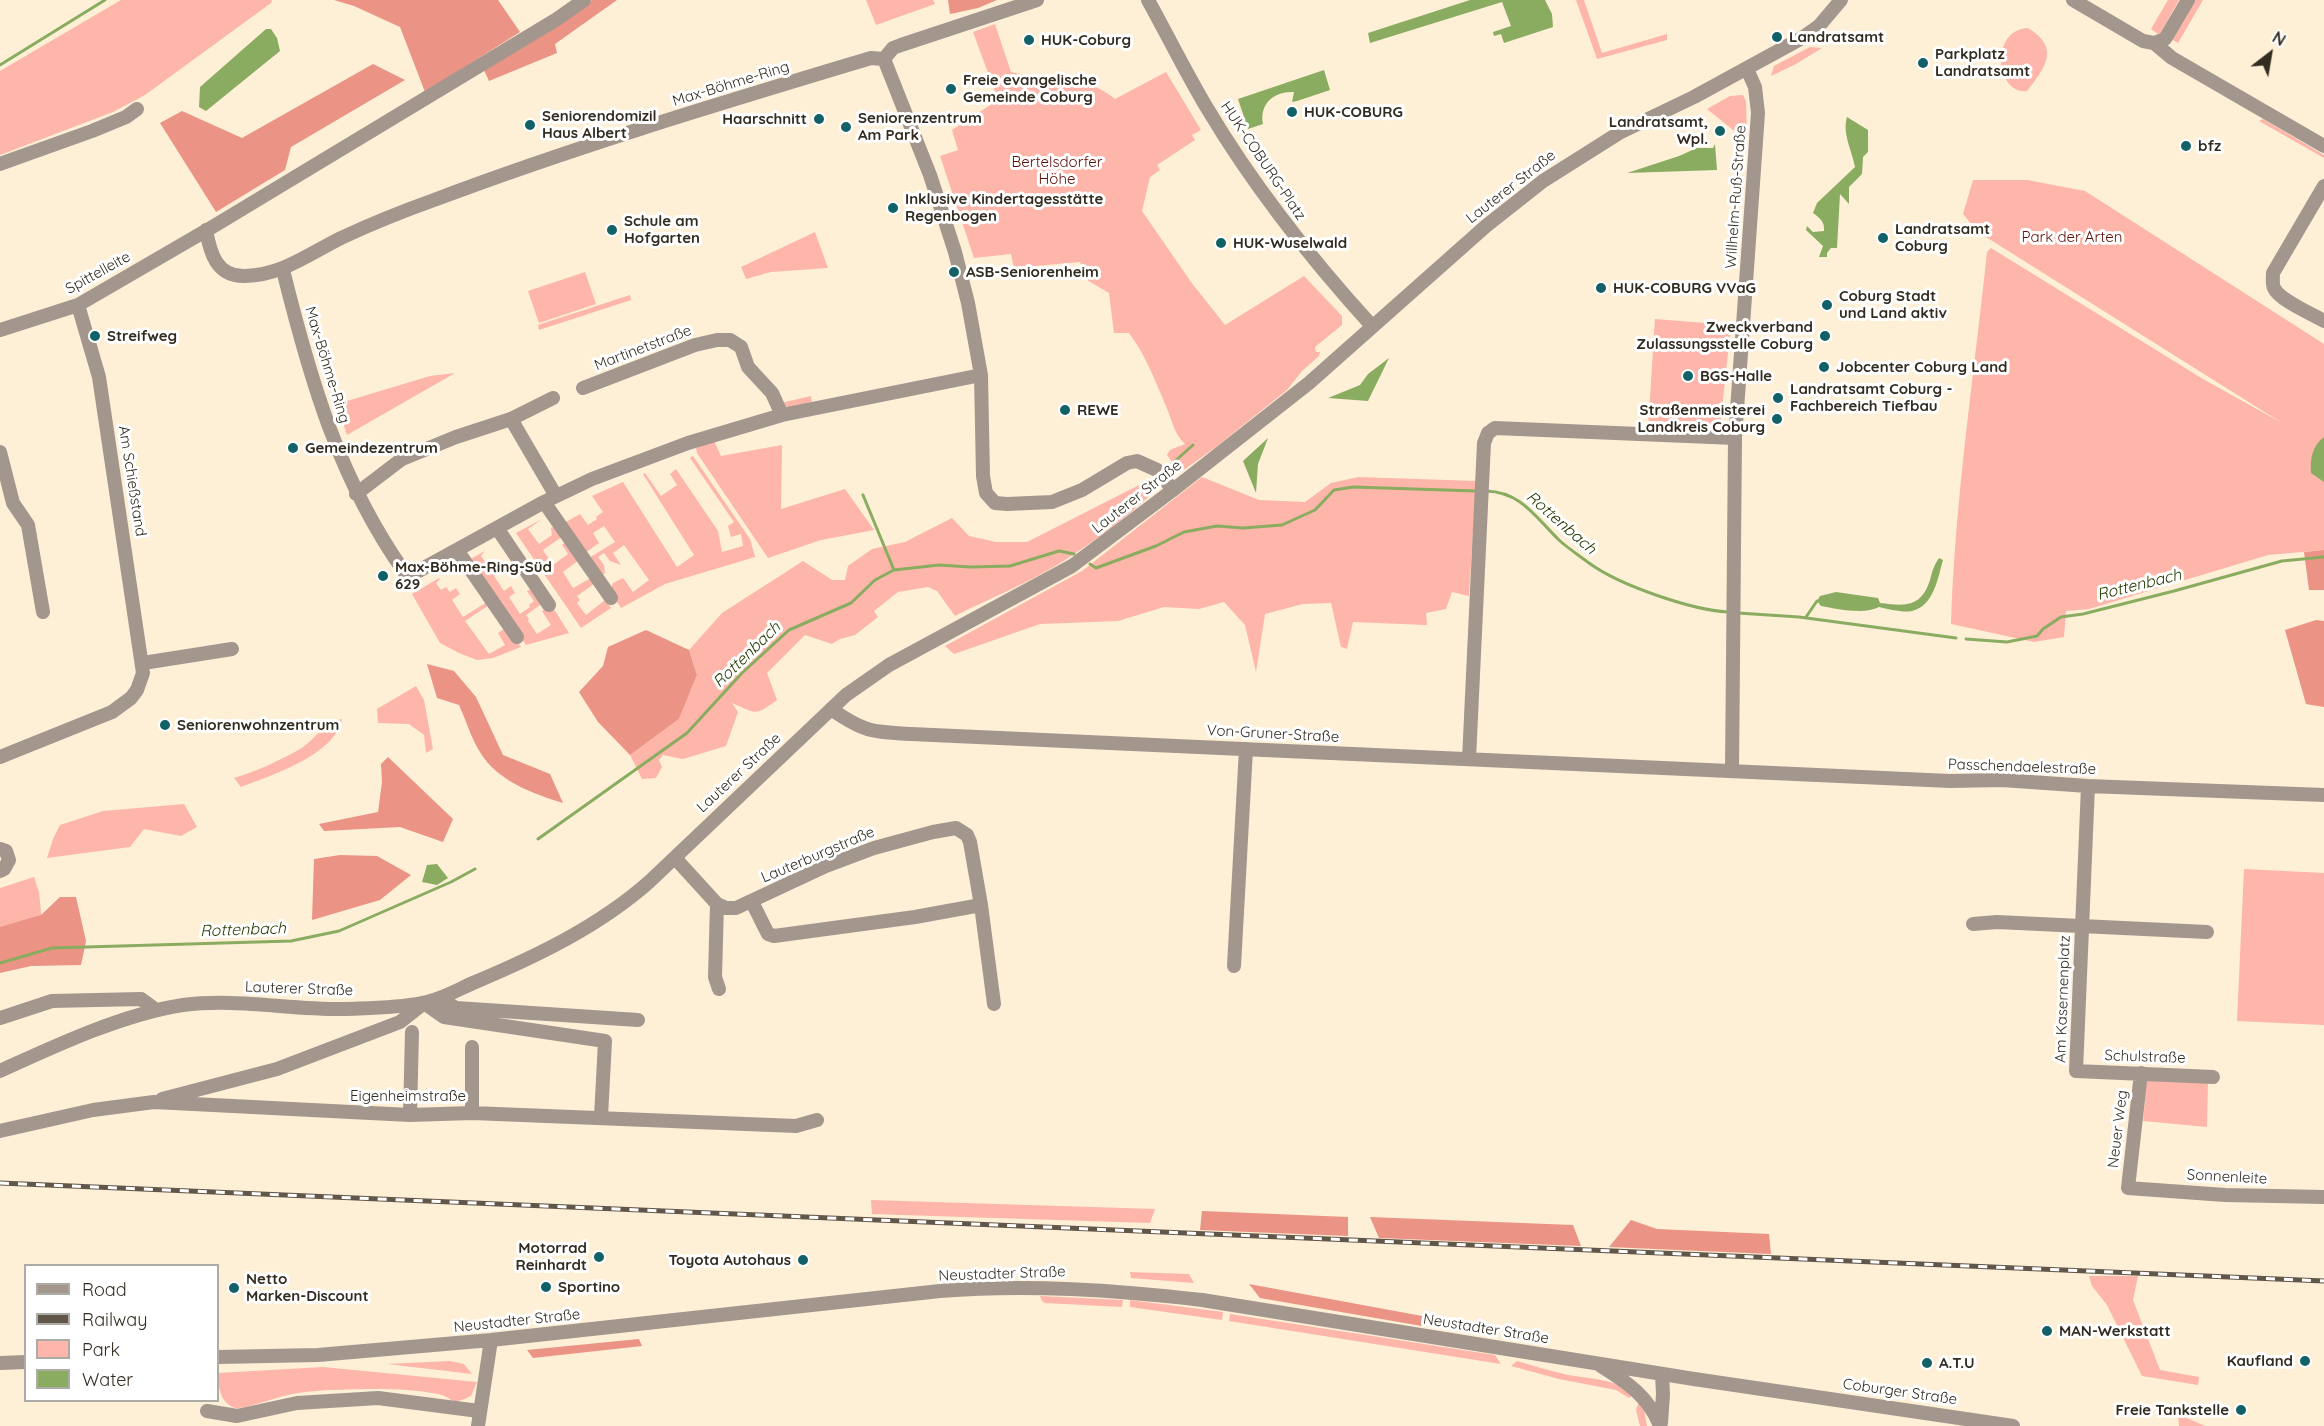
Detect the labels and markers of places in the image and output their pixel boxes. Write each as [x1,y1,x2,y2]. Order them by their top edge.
place label: Landratsamt [1789,28,1884,46]
marker: Landratsamt [1770,30,1784,44]
place label: HUK-Coburg [1041,31,1131,49]
marker: HUK-Coburg [1022,33,1036,47]
place label: Parkplatz Landratsamt [1935,45,2030,80]
marker: Parkplatz Landratsamt [1916,56,1930,70]
place label: Freie evangelische Gemeinde Coburg [963,71,1097,106]
marker: Freie evangelische Gemeinde Coburg [944,82,958,96]
place label: HUK-COBURG [1304,103,1403,121]
marker: HUK-COBURG [1285,105,1299,119]
place label: Seniorendomizil Haus Albert [542,107,657,142]
place label: Seniorenzentrum Am Park [858,109,982,144]
place label: Haarschnitt [722,110,807,128]
marker: Haarschnitt [812,112,826,126]
place label: Landratsamt, Wpl. [1609,113,1708,148]
marker: Seniorendomizil Haus Albert [523,118,537,132]
marker: Seniorenzentrum Am Park [839,120,853,134]
marker: Landratsamt, Wpl. [1713,124,1727,138]
place label: bfz [2198,137,2221,155]
marker: bfz [2179,139,2193,153]
place label: Inklusive Kindertagesstätte Regenbogen [905,190,1103,225]
marker: Inklusive Kindertagesstätte Regenbogen [886,201,900,215]
place label: Schule am Hofgarten [624,212,700,247]
place label: Landratsamt Coburg [1895,220,1990,255]
marker: Schule am Hofgarten [605,223,619,237]
marker: Landratsamt Coburg [1876,231,1890,245]
place label: HUK-Wuselwald [1233,234,1347,252]
marker: HUK-Wuselwald [1214,236,1228,250]
place label: ASB-Seniorenheim [966,263,1099,281]
marker: ASB-Seniorenheim [947,265,961,279]
place label: HUK-COBURG VVaG [1613,279,1756,297]
marker: HUK-COBURG VVaG [1594,281,1608,295]
place label: Coburg Stadt und Land aktiv [1839,287,1947,322]
marker: Coburg Stadt und Land aktiv [1820,298,1834,312]
place label: Zweckverband Zulassungsstelle Coburg [1636,318,1813,353]
place label: Streifweg [107,327,177,345]
marker: Streifweg [88,329,102,343]
marker: Zweckverband Zulassungsstelle Coburg [1818,329,1832,343]
place label: Jobcenter Coburg Land [1836,358,2008,376]
marker: Jobcenter Coburg Land [1817,360,1831,374]
place label: BGS-Halle [1700,367,1772,385]
marker: BGS-Halle [1681,369,1695,383]
place label: Landratsamt Coburg - Fachbereich Tiefbau [1790,380,1952,415]
marker: Landratsamt Coburg - Fachbereich Tiefbau [1771,391,1785,405]
place label: REWE [1077,401,1119,419]
place label: Straßenmeisterei Landkreis Coburg [1637,401,1765,436]
marker: REWE [1058,403,1072,417]
marker: Straßenmeisterei Landkreis Coburg [1770,412,1784,426]
place label: Gemeindezentrum [305,439,438,457]
marker: Gemeindezentrum [286,441,300,455]
place label: Max-Böhme-Ring-Süd 629 [395,558,552,593]
marker: Max-Böhme-Ring-Süd 629 [376,569,390,583]
place label: Seniorenwohnzentrum [177,716,339,734]
marker: Seniorenwohnzentrum [158,718,172,732]
place label: Motorrad Reinhardt [515,1239,587,1274]
marker: Motorrad Reinhardt [592,1250,606,1264]
place label: Toyota Autohaus [668,1251,791,1269]
marker: Toyota Autohaus [796,1253,810,1267]
place label: Netto Marken-Discount [246,1270,369,1305]
place label: Sportino [558,1278,620,1296]
marker: Sportino [539,1280,553,1294]
marker: Netto Marken-Discount [227,1281,241,1295]
place label: MAN-Werkstatt [2059,1322,2171,1340]
marker: MAN-Werkstatt [2040,1324,2054,1338]
place label: Kaufland [2227,1352,2293,1370]
place label: A.T.U [1939,1354,1975,1372]
marker: Kaufland [2298,1354,2312,1368]
marker: A.T.U [1920,1356,1934,1370]
place label: Freie Tankstelle [2115,1401,2229,1419]
marker: Freie Tankstelle [2234,1403,2248,1417]

